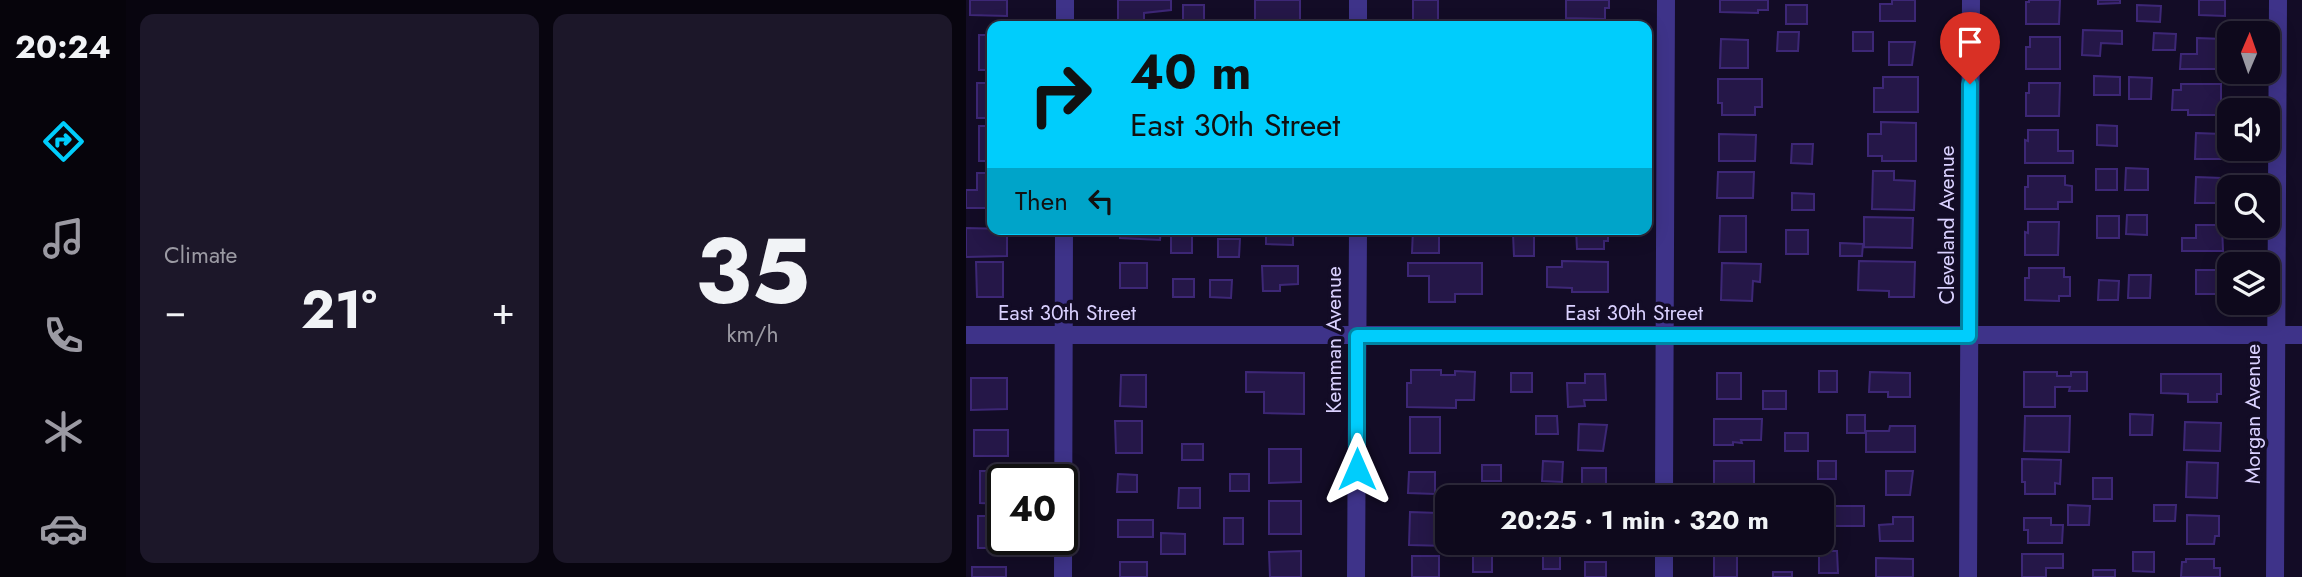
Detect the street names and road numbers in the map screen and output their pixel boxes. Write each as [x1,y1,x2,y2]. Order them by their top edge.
street label: Cleveland Avenue [1932,145,1962,305]
street label: Kemman Avenue [1319,266,1349,414]
street label: East 30th Street [998,298,1136,328]
street label: East 30th Street [1565,298,1703,328]
street label: Morgan Avenue [2238,344,2268,484]

